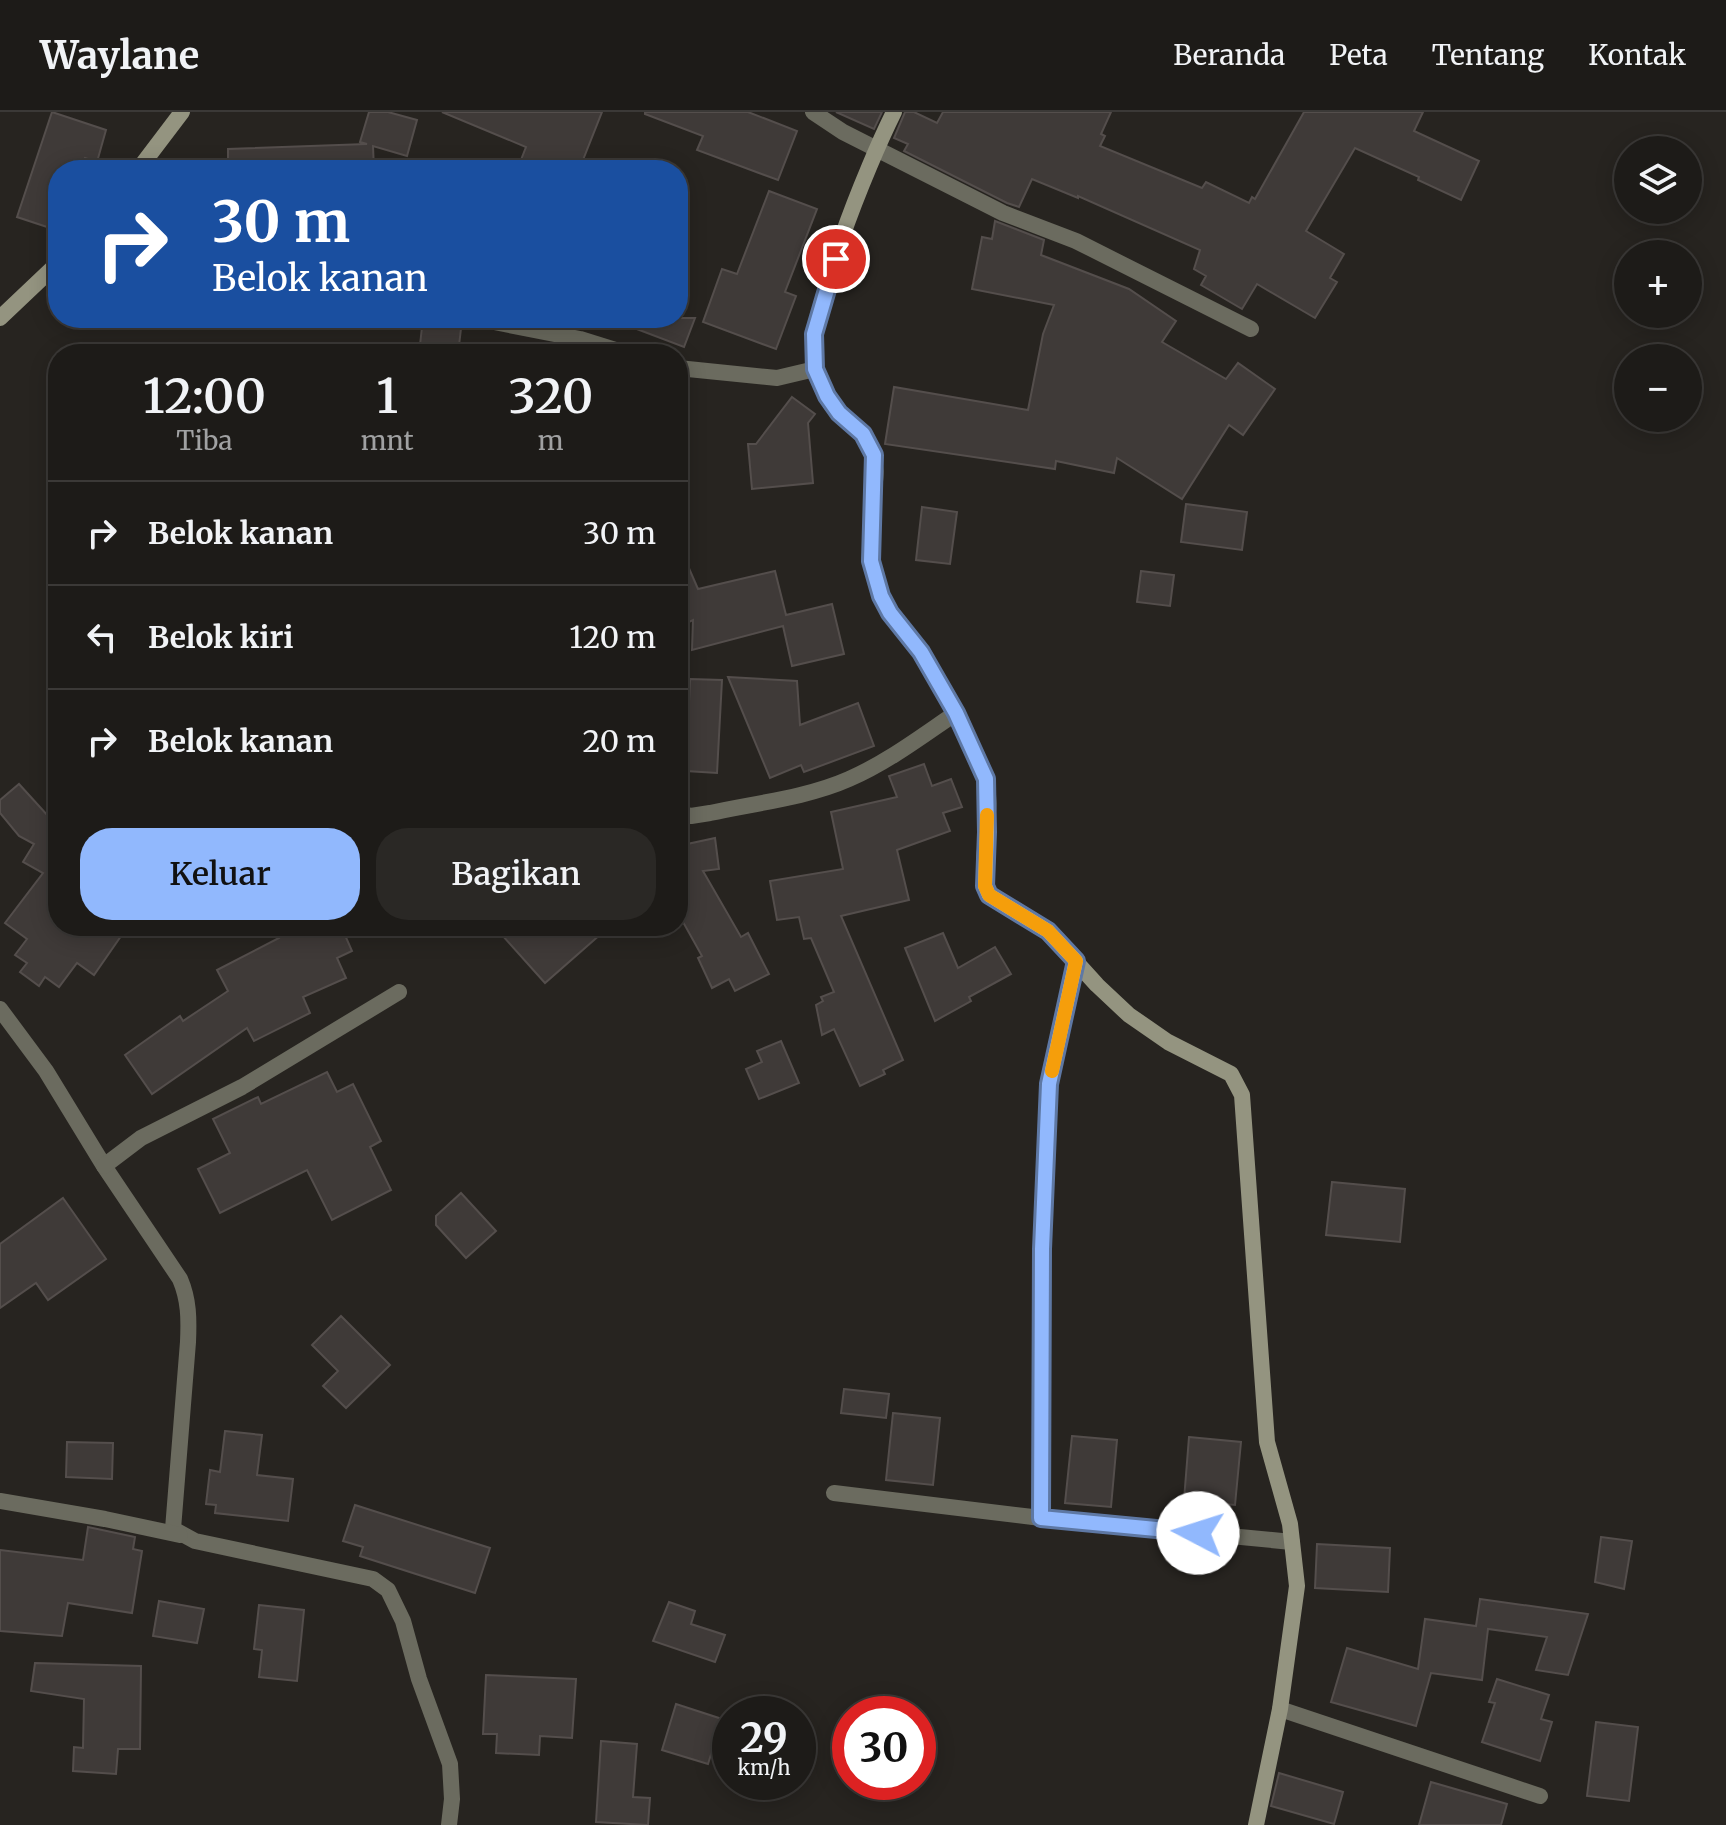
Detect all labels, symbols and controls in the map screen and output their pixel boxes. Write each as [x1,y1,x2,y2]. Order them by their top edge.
text: Waylane [40,32,199,79]
text: Beranda [1173,37,1285,73]
text: Peta [1329,37,1388,73]
text: Tentang [1432,37,1544,73]
text: Kontak [1588,37,1686,73]
map controls [1614,136,1702,432]
button: layers [1614,136,1702,224]
text: 30 m [212,187,350,257]
icon: right [80,192,184,296]
pin [802,225,870,293]
icon: arrive [814,237,858,281]
button: + [1614,240,1702,328]
text: Belok kanan [212,256,428,301]
button: − [1614,344,1702,432]
text: 12:00 [143,366,266,426]
text: 1 [376,366,398,426]
text: 320 [508,366,593,426]
text: Tiba [176,424,232,457]
text: mnt [361,424,414,457]
text: m [538,424,564,457]
icon: right [80,511,124,555]
text: Belok kanan [148,514,333,552]
text: 30 m [583,514,656,552]
icon: left [80,615,124,659]
text: Belok kiri [148,618,294,656]
text: 120 m [569,618,656,656]
icon: right [80,719,124,763]
text: Belok kanan [148,722,333,760]
text: 20 m [583,722,656,760]
button: Keluar [80,828,360,920]
button: Bagikan [376,828,656,920]
position arrow [1156,1491,1240,1575]
speed limit sign: 30 [832,1696,936,1800]
text: 29 [740,1713,788,1763]
text: km/h [738,1755,790,1780]

